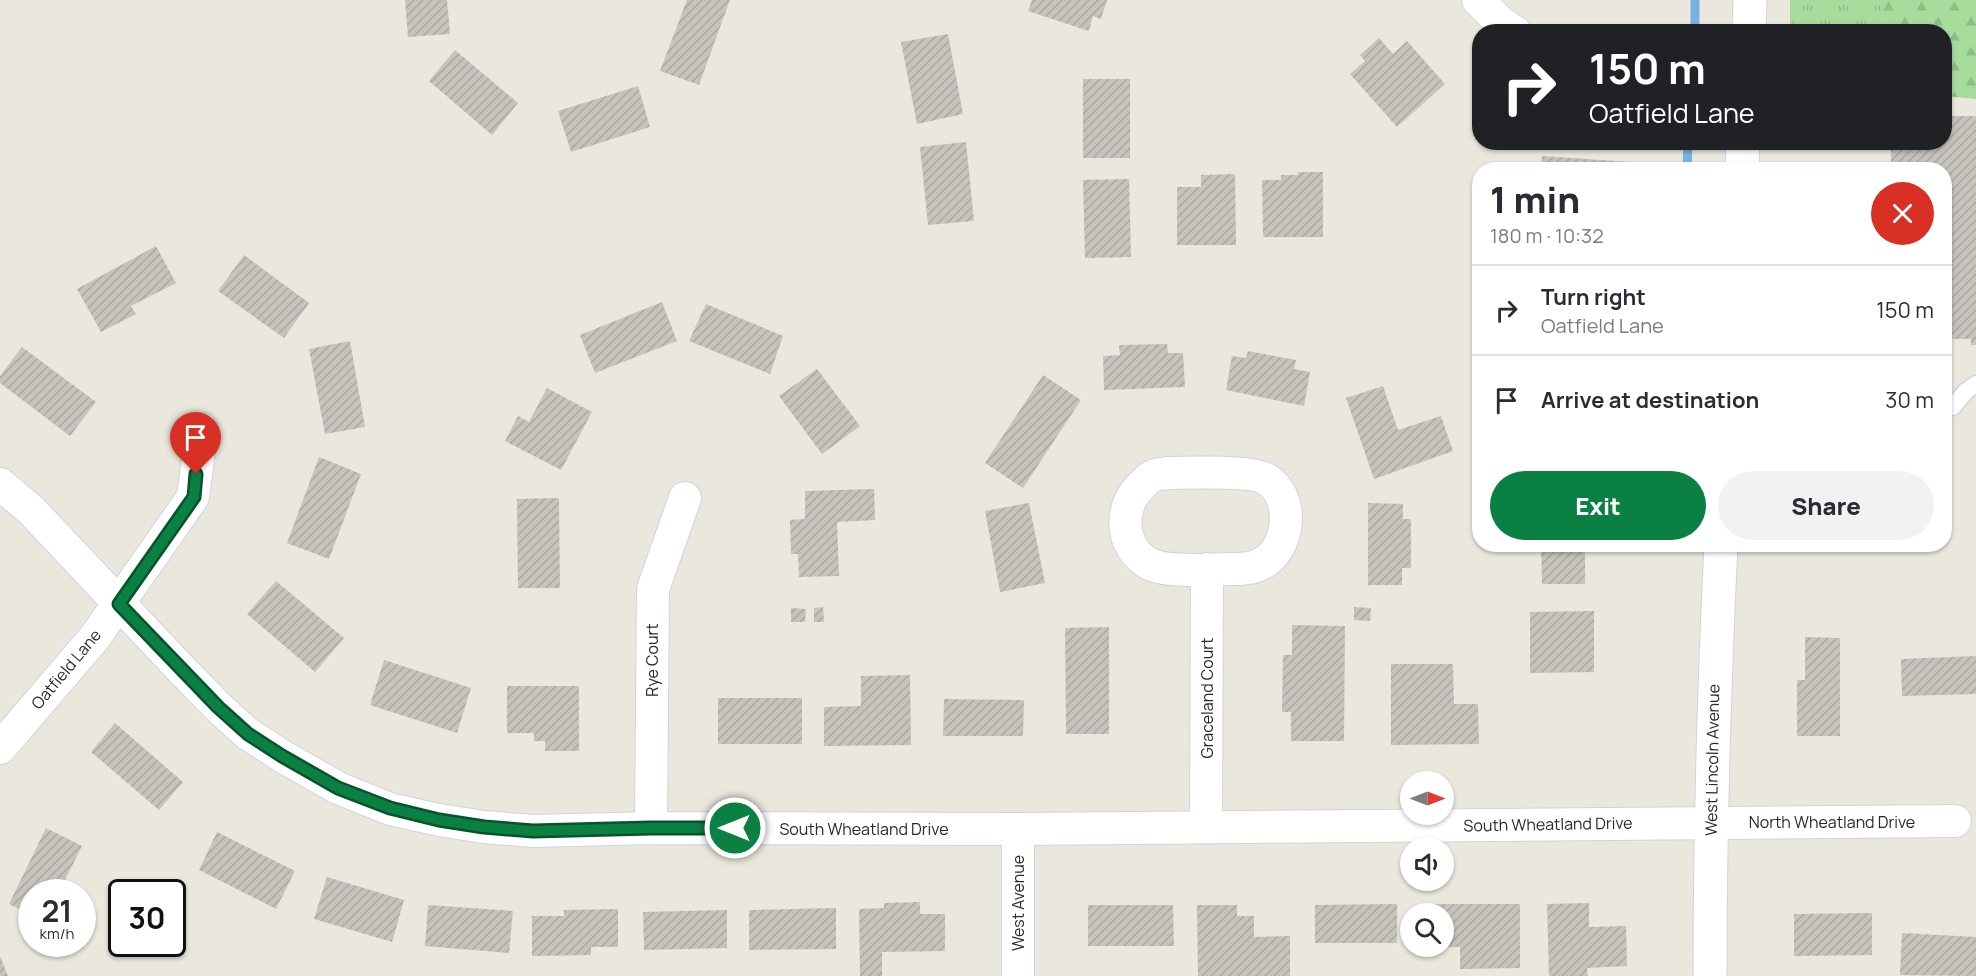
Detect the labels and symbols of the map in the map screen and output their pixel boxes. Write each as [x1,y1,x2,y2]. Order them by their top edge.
pin [170,412,221,474]
street label: Rye Court [641,623,663,697]
street label: Oatfield Lane [26,624,106,714]
street label: Graceland Court [1196,638,1218,758]
street label: West Lincoln Avenue [1700,684,1724,836]
north arrow [1400,771,1454,825]
position arrow [703,796,767,860]
street label: North Wheatland Drive [1749,811,1915,833]
street label: South Wheatland Drive [1463,812,1633,836]
street label: South Wheatland Drive [779,818,949,840]
street label: West Avenue [1007,855,1029,951]
speed limit sign: 30 [108,879,186,957]

